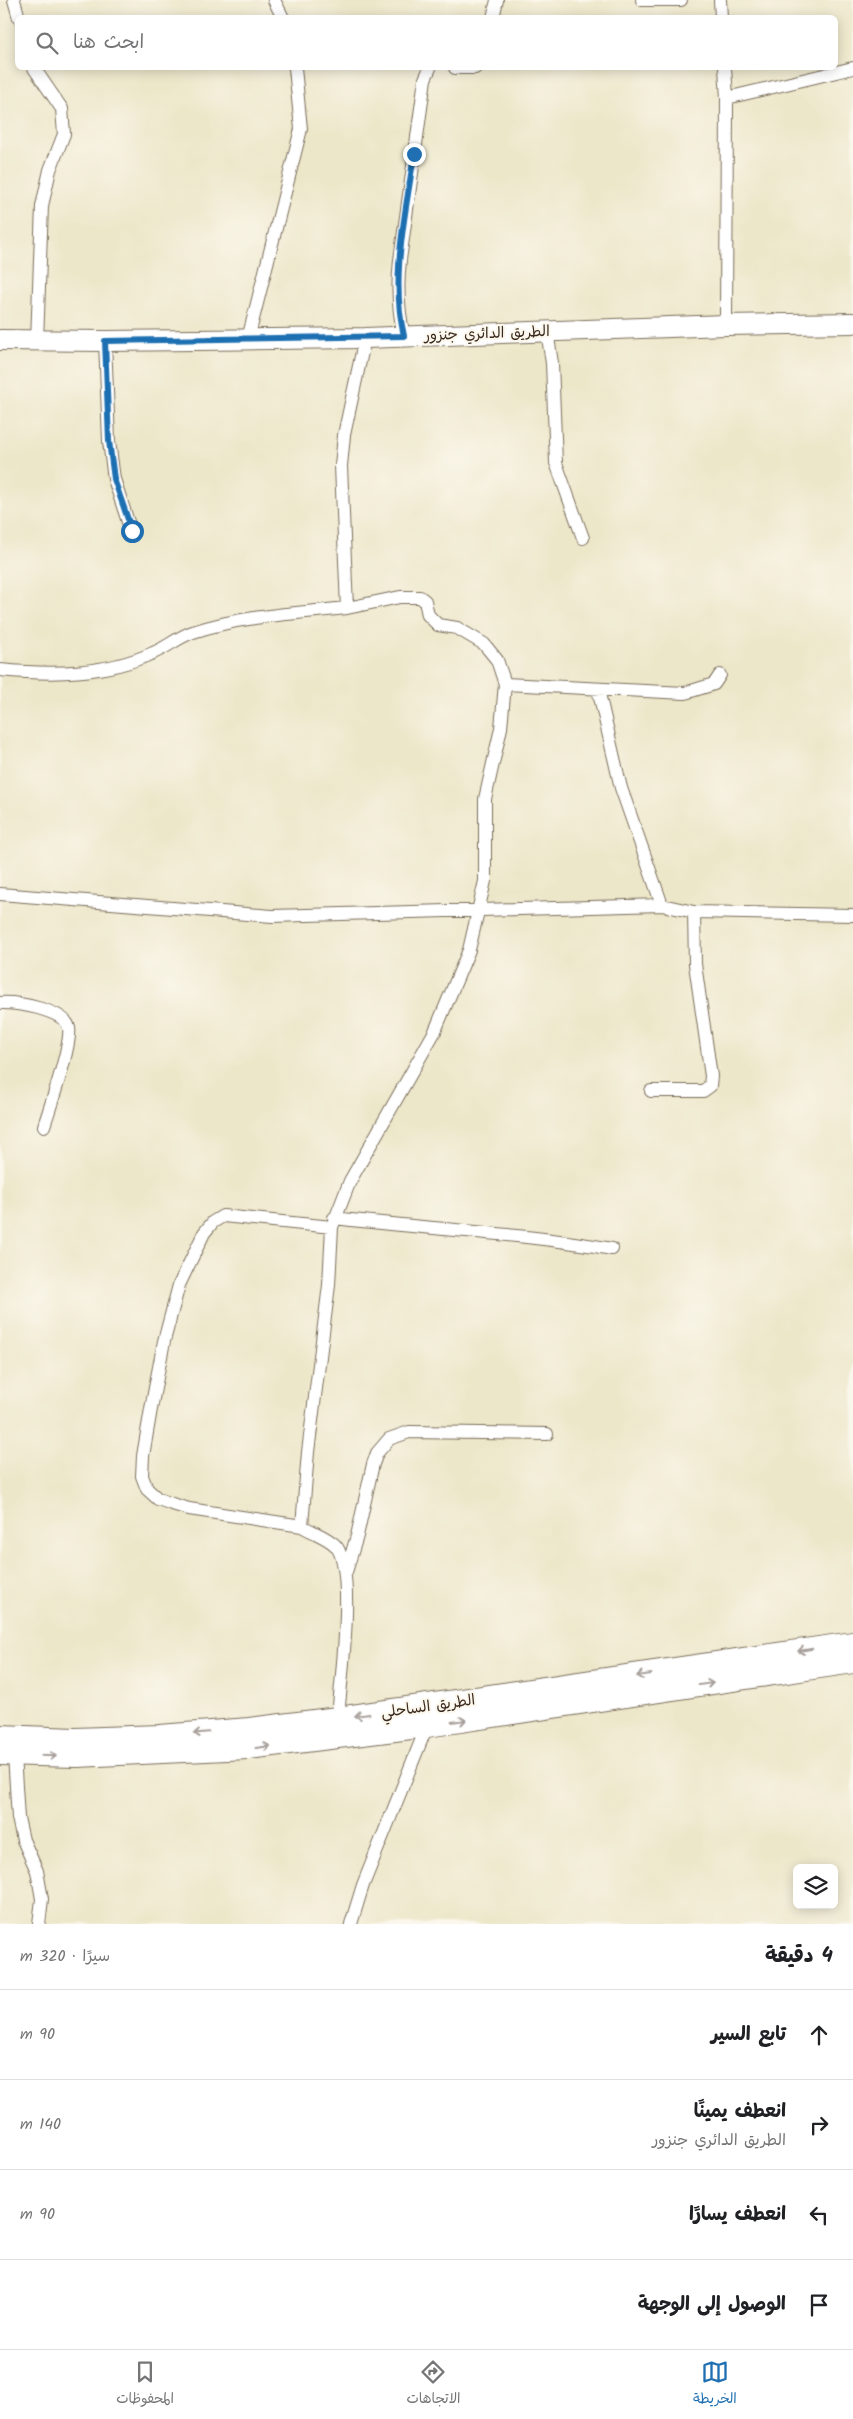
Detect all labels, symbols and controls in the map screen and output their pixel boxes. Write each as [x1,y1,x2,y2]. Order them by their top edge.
search box [15,15,838,70]
text: ابحث هنا [73,28,144,58]
icon: search [33,29,61,57]
route end [403,143,426,166]
street label: الطريق الدائري جنزور [423,320,550,348]
route start [121,520,144,543]
one-way arrow [797,1646,813,1656]
one-way arrow [636,1670,652,1680]
one-way arrow [698,1679,714,1689]
street label: الطريق الساحلي [379,1688,477,1725]
one-way arrow [354,1710,370,1720]
one-way arrow [451,1716,467,1726]
one-way arrow [193,1728,209,1737]
one-way arrow [255,1741,271,1751]
one-way arrow [40,1751,56,1760]
map controls [793,1864,838,1909]
button: layers [793,1864,838,1909]
text: 4 دقيقة [765,1940,833,1973]
text: سيرًا · 320 m [20,1944,110,1969]
text: تابع السير [711,2020,786,2050]
icon: ahead [805,2021,833,2049]
text: 90 m [20,2022,55,2047]
text: انعطف يمينًا [694,2097,786,2127]
icon: right [805,2111,833,2139]
text: 140 m [20,2112,61,2137]
text: الطريق الدائري جنزور [652,2128,786,2153]
text: انعطف يسارًا [689,2200,786,2230]
icon: left [805,2201,833,2229]
text: 90 m [20,2202,55,2227]
text: الوصول إلى الوجهة [638,2290,786,2320]
icon: arrive [805,2291,833,2319]
tab: المحفوظات [116,2358,174,2411]
tab: الاتجاهات [406,2358,461,2411]
tab: الخريطة [693,2358,737,2411]

